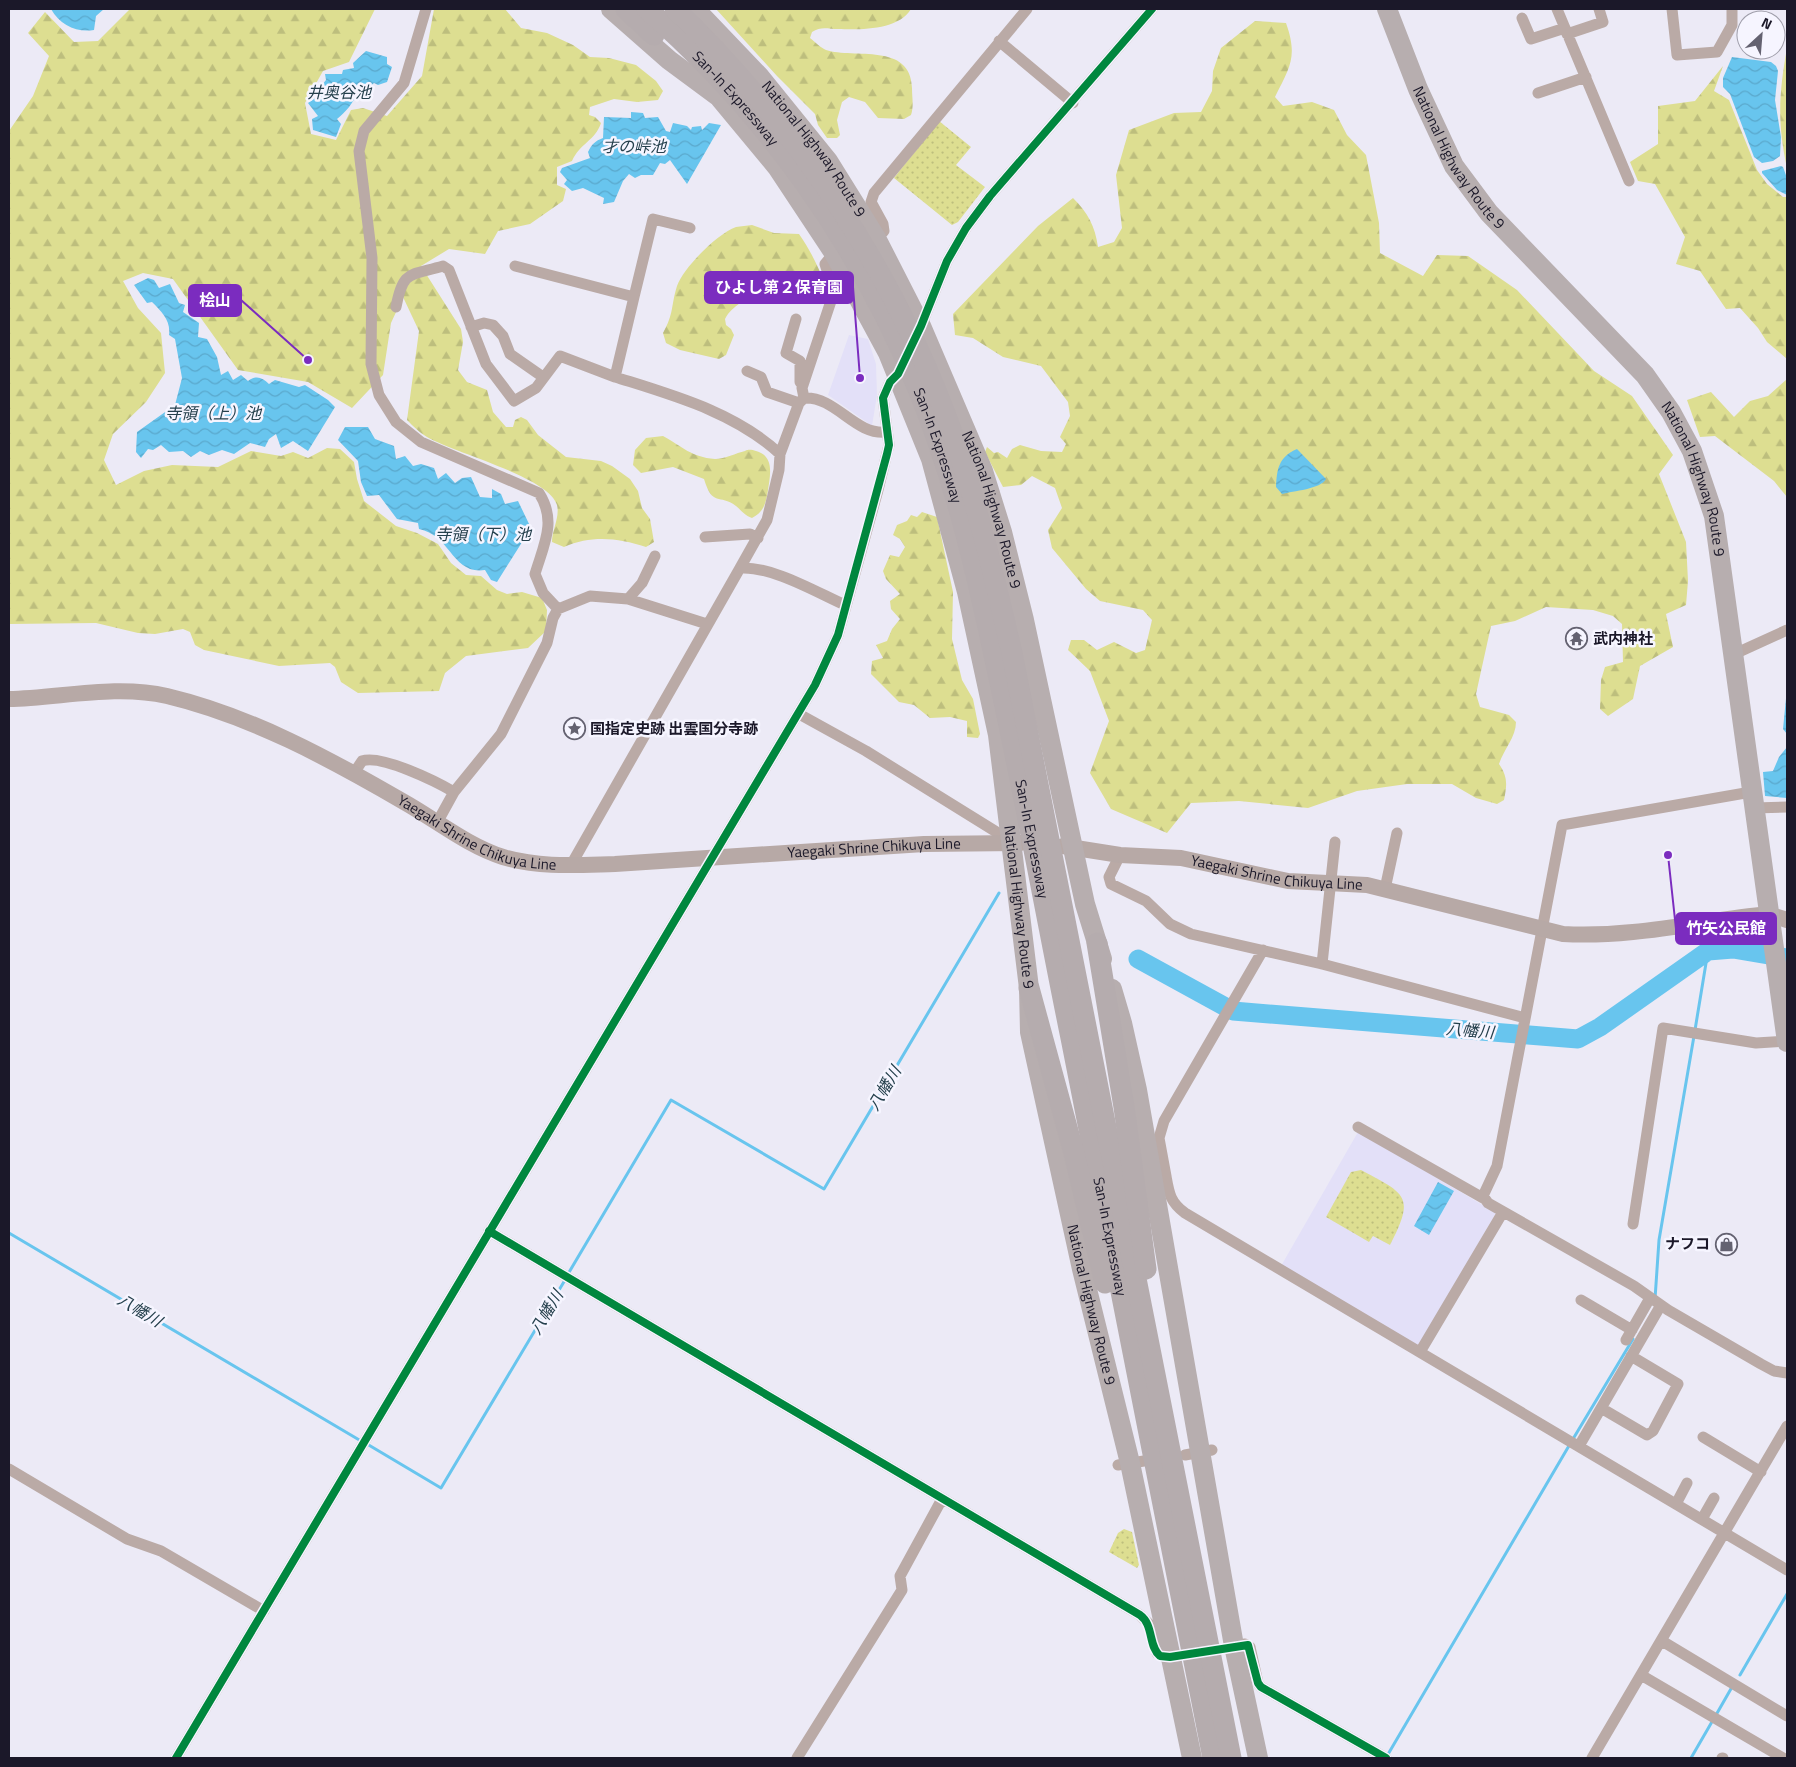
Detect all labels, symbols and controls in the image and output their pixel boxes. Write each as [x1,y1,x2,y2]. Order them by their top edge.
north arrow [1736,10,1786,60]
text: N [1758,11,1776,34]
street label: San-In Expressway [687,45,785,151]
street label: National Highway Route 9 [756,75,872,221]
water label: 井奥谷池 [307,80,373,104]
street label: National Highway Route 9 [1407,82,1511,234]
water label: 才の峠池 [602,134,668,158]
callout: ひよし第２保育園 [705,272,853,303]
text: ひよし第２保育園 [715,275,843,299]
callout: 桧山 [189,285,241,316]
text: 桧山 [199,288,231,312]
street label: San-In Expressway [908,384,969,506]
street label: National Highway Route 9 [1656,396,1732,558]
water label: 寺領（上）池 [165,401,263,425]
street label: National Highway Route 9 [956,427,1028,591]
water label: 寺領（下）池 [435,522,533,546]
temple icon: 武内神社 [1565,627,1589,651]
place label: 武内神社 [1593,627,1653,650]
place icon: 国指定史跡 出雲国分寺跡 [562,717,586,741]
place label: 国指定史跡 出雲国分寺跡 [590,717,758,740]
street label: San-In Expressway [1009,777,1055,901]
street label: Yaegaki Shrine Chikuya Line [393,789,557,876]
street label: National Highway Route 9 [998,824,1041,990]
street label: Yaegaki Shrine Chikuya Line [787,832,961,864]
street label: Yaegaki Shrine Chikuya Line [1189,848,1363,896]
callout: 竹矢公民館 [1676,913,1776,944]
text: 竹矢公民館 [1686,916,1766,940]
water label: 八幡川 [1445,1016,1497,1044]
water label: 八幡川 [861,1060,908,1115]
street label: San-In Expressway [1087,1175,1133,1298]
street label: National Highway Route 9 [1062,1222,1122,1387]
place label: ナフコ [1665,1232,1710,1255]
shop icon: ナフコ [1714,1232,1738,1256]
water label: 八幡川 [523,1284,570,1339]
water label: 八幡川 [113,1287,168,1334]

